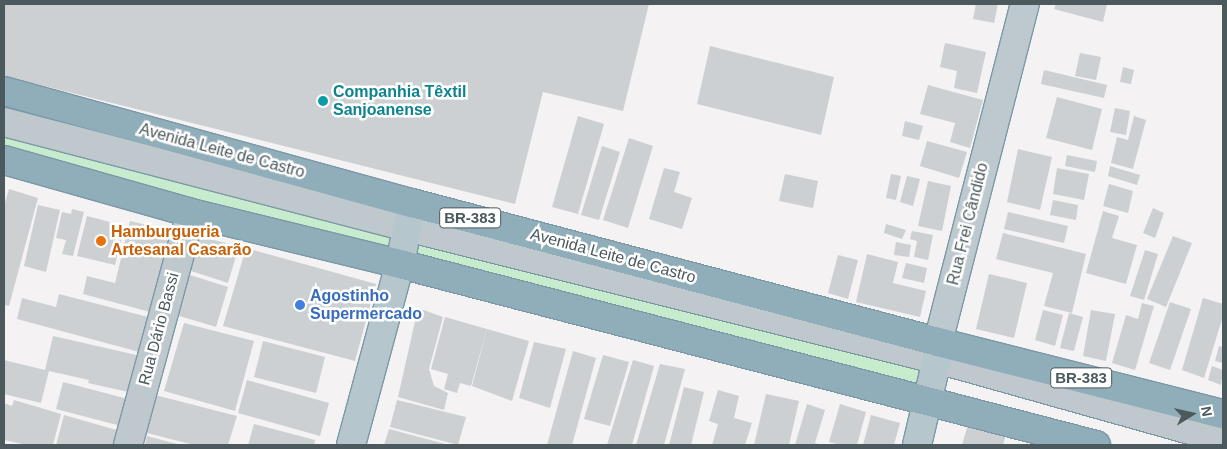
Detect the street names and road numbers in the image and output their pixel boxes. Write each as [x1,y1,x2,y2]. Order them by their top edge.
street label: Avenida Leite de Castro [137,120,307,182]
street label: Rua Frei Cândido [944,161,992,287]
road number: BR-383 [439,206,501,230]
street label: Avenida Leite de Castro [528,225,698,287]
street label: Rua Dário Bassi [135,271,183,387]
road number: BR-383 [1050,366,1112,390]

